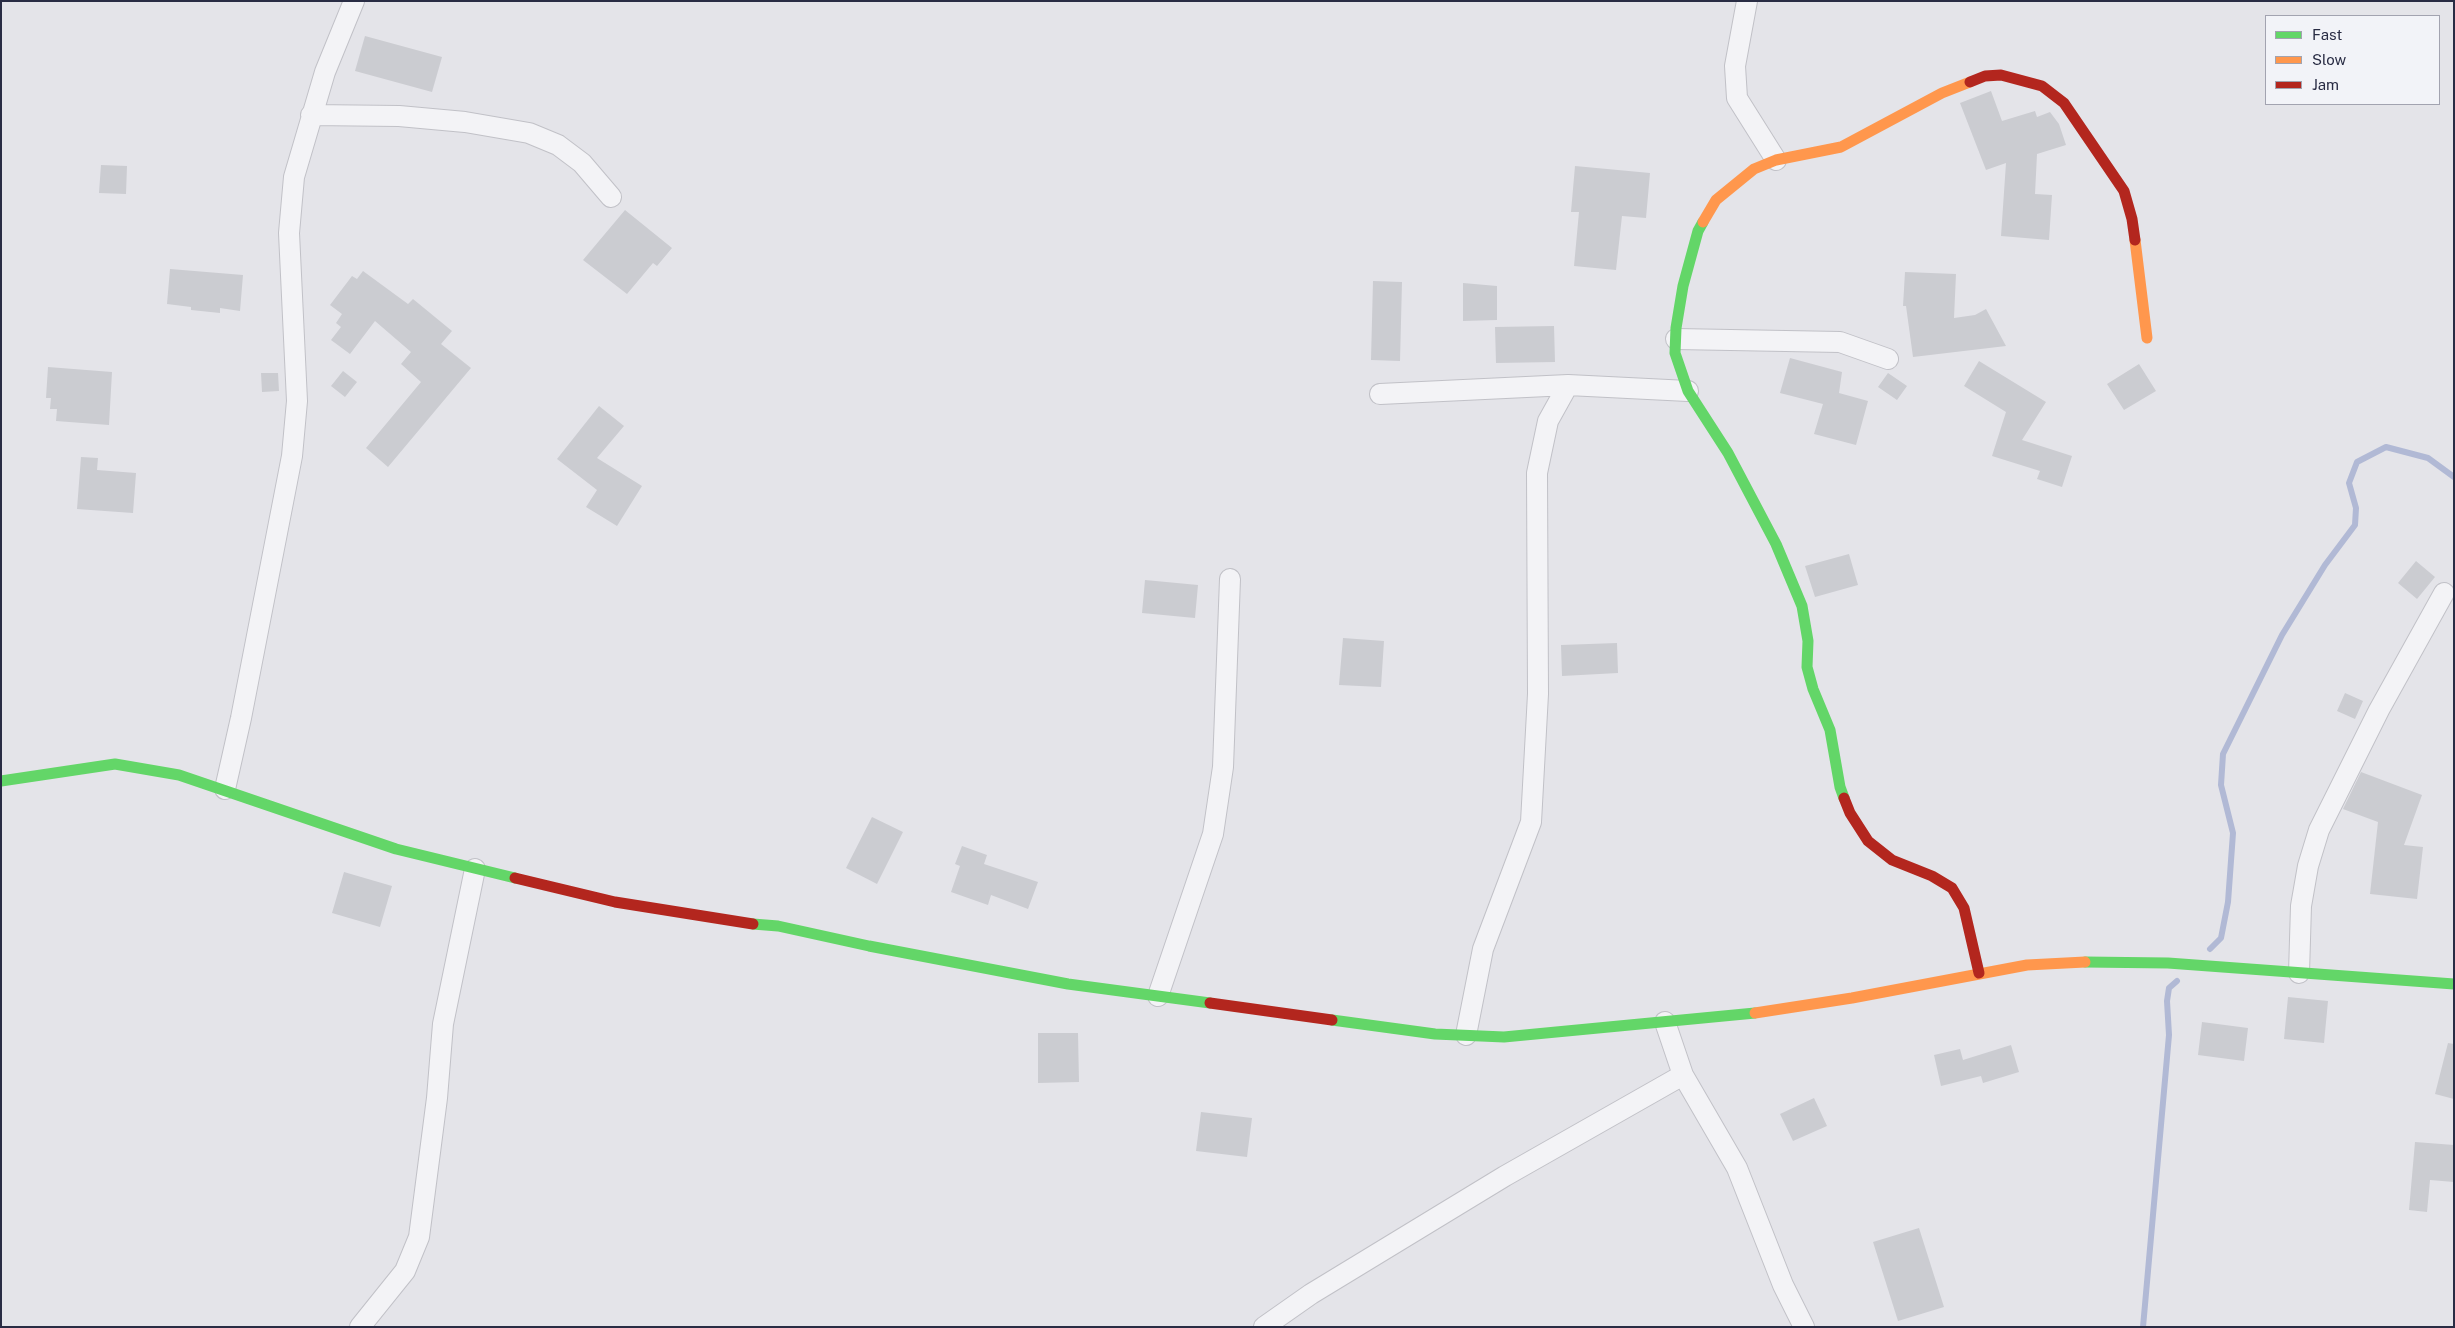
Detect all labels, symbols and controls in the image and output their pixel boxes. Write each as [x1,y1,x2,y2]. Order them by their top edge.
legend [2265,15,2440,105]
text: Fast [2312,26,2342,43]
text: Slow [2312,51,2346,68]
text: Jam [2312,76,2339,93]

